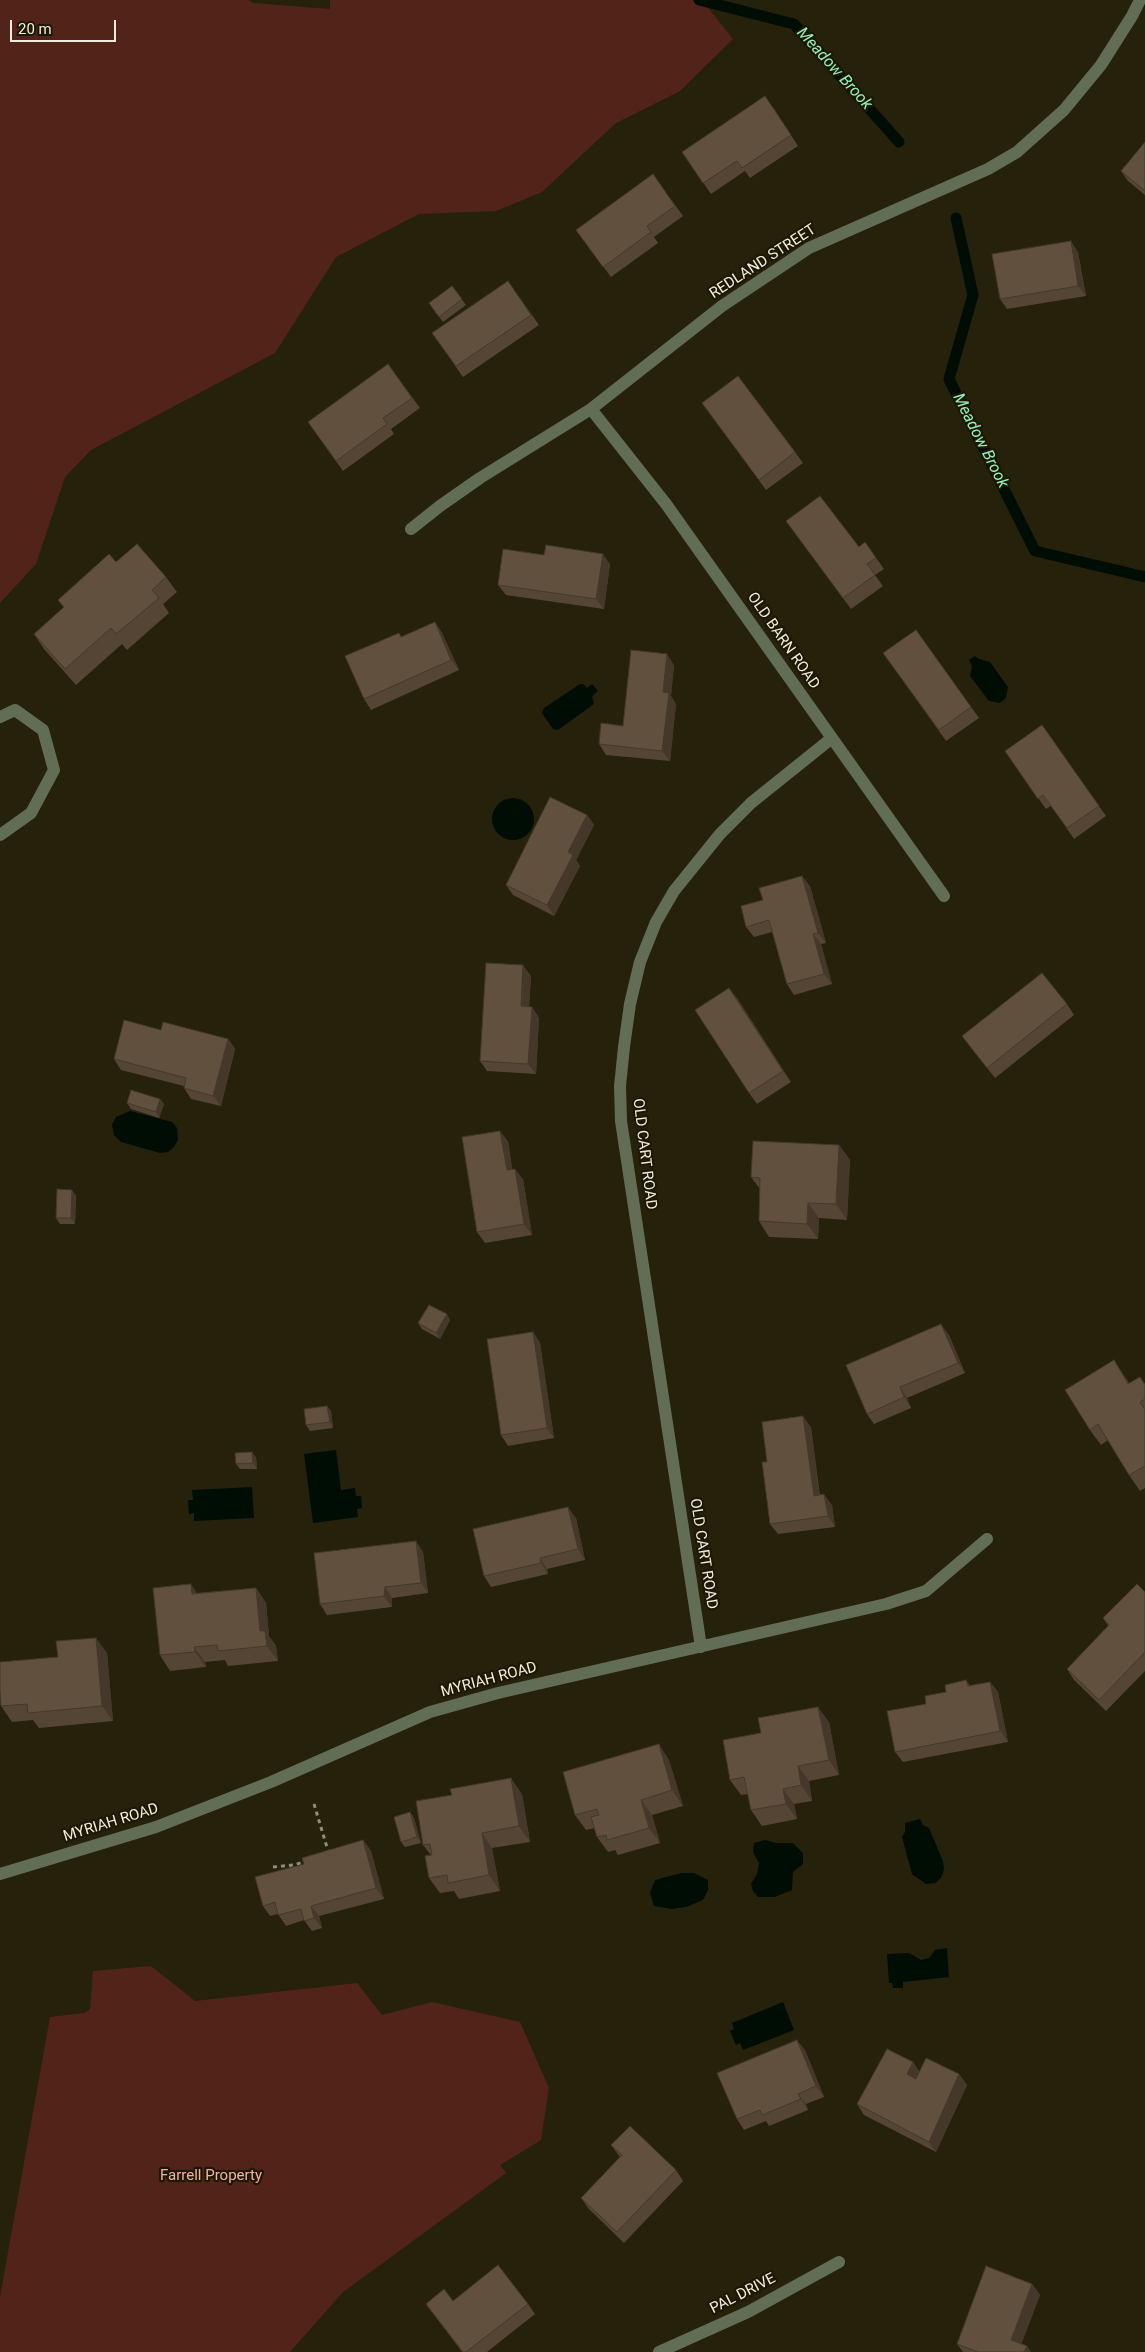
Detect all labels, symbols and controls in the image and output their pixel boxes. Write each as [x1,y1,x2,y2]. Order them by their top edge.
scale bar [12,10,119,42]
text: 20 m [18,20,52,38]
water label: Meadow Brook [792,24,876,114]
street label: REDLAND STREET [706,221,820,303]
water label: Meadow Brook [948,390,1012,492]
street label: OLD BARN ROAD [743,589,823,693]
street label: OLD CART ROAD [628,1097,660,1211]
street label: OLD CART ROAD [685,1497,721,1611]
street label: MYRIAH ROAD [439,1659,539,1701]
street label: MYRIAH ROAD [61,1800,161,1846]
park label: Farrell Property [160,2167,262,2185]
street label: PAL DRIVE [707,2270,779,2318]

